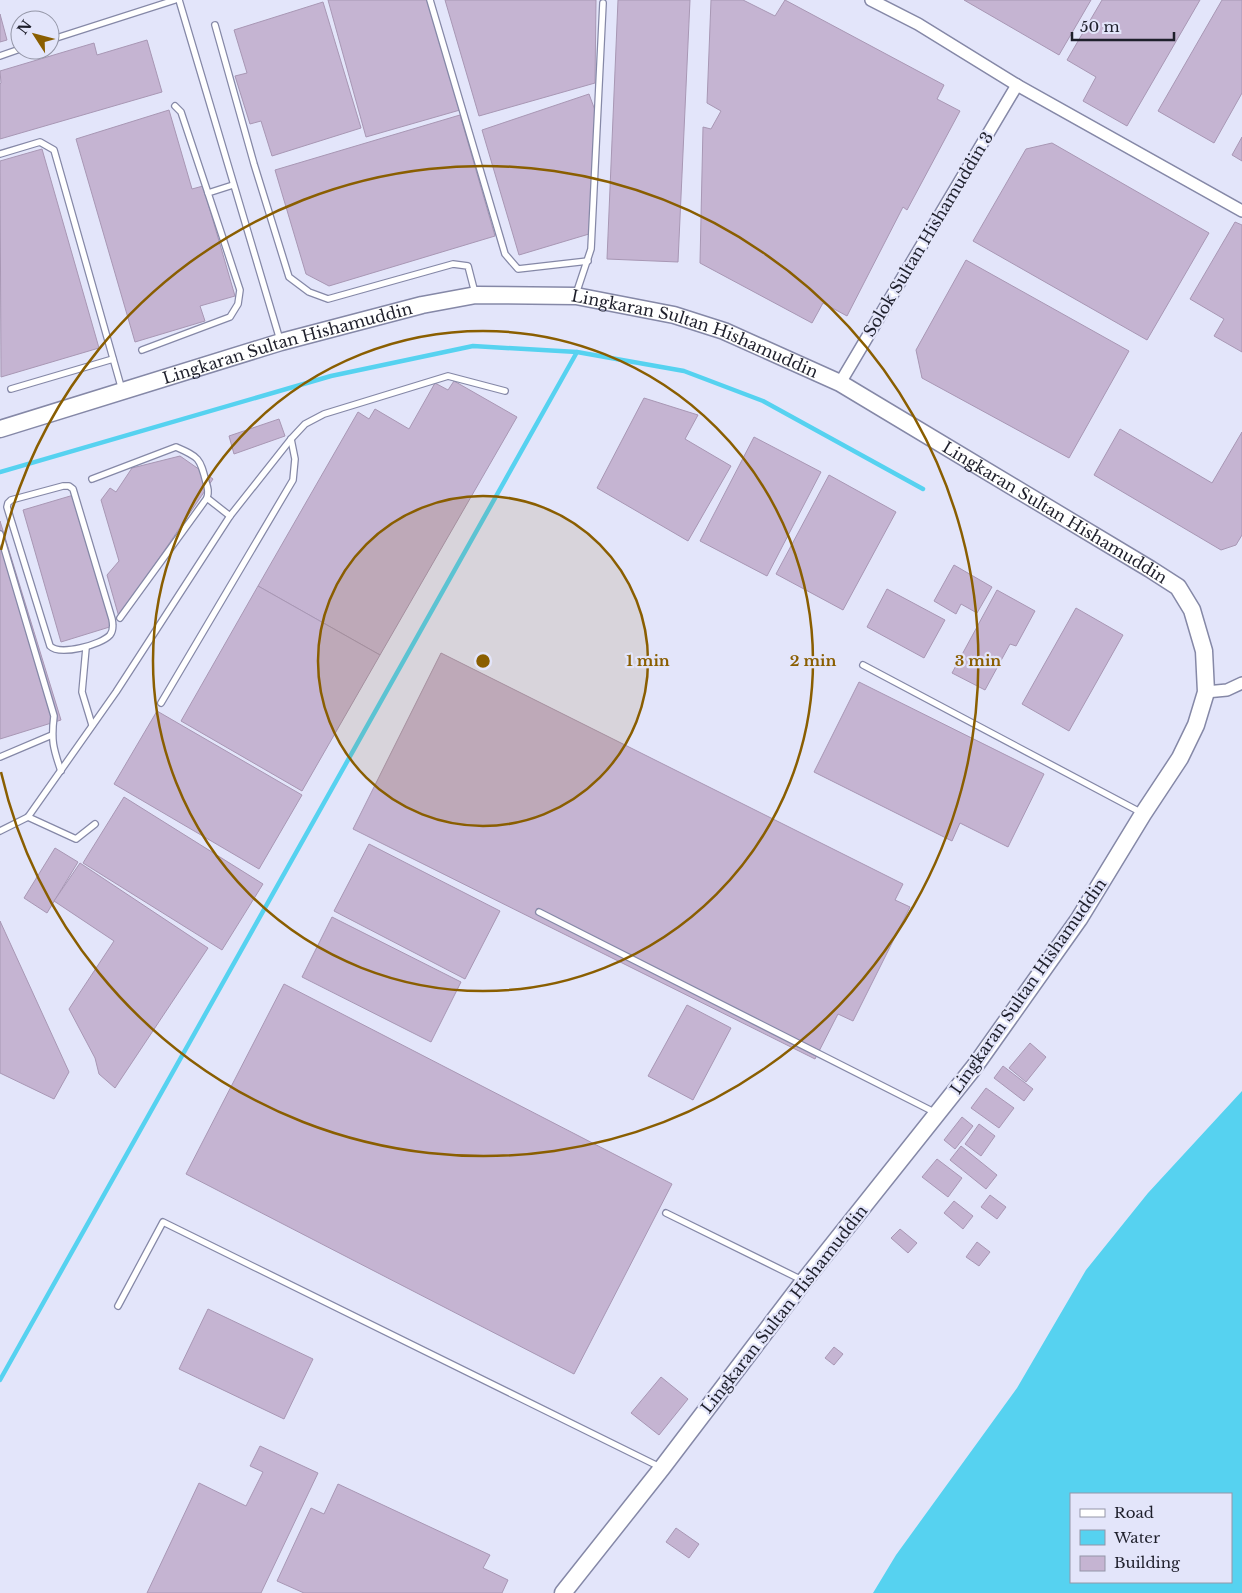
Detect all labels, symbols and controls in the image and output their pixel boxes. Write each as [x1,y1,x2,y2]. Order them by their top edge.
north arrow [10,10,60,60]
scale bar [1072,10,1174,42]
text: N [13,17,36,38]
text: 50 m [1080,17,1120,36]
street label: Solok Sultan Hishamuddin 3 [859,128,997,340]
street label: Lingkaran Sultan Hishamuddin [570,285,821,382]
street label: Lingkaran Sultan Hishamuddin [160,298,414,388]
street label: Lingkaran Sultan Hishamuddin [939,437,1171,587]
text: 1 min [626,651,670,670]
text: 2 min [790,651,836,670]
text: 3 min [955,651,1001,670]
centre of rings [474,652,492,670]
street label: Lingkaran Sultan Hishamuddin [946,874,1110,1098]
street label: Lingkaran Sultan Hishamuddin [696,1201,872,1417]
legend [1070,1493,1232,1583]
text: Road [1114,1503,1154,1522]
text: Water [1113,1528,1161,1547]
text: Building [1114,1553,1181,1572]

